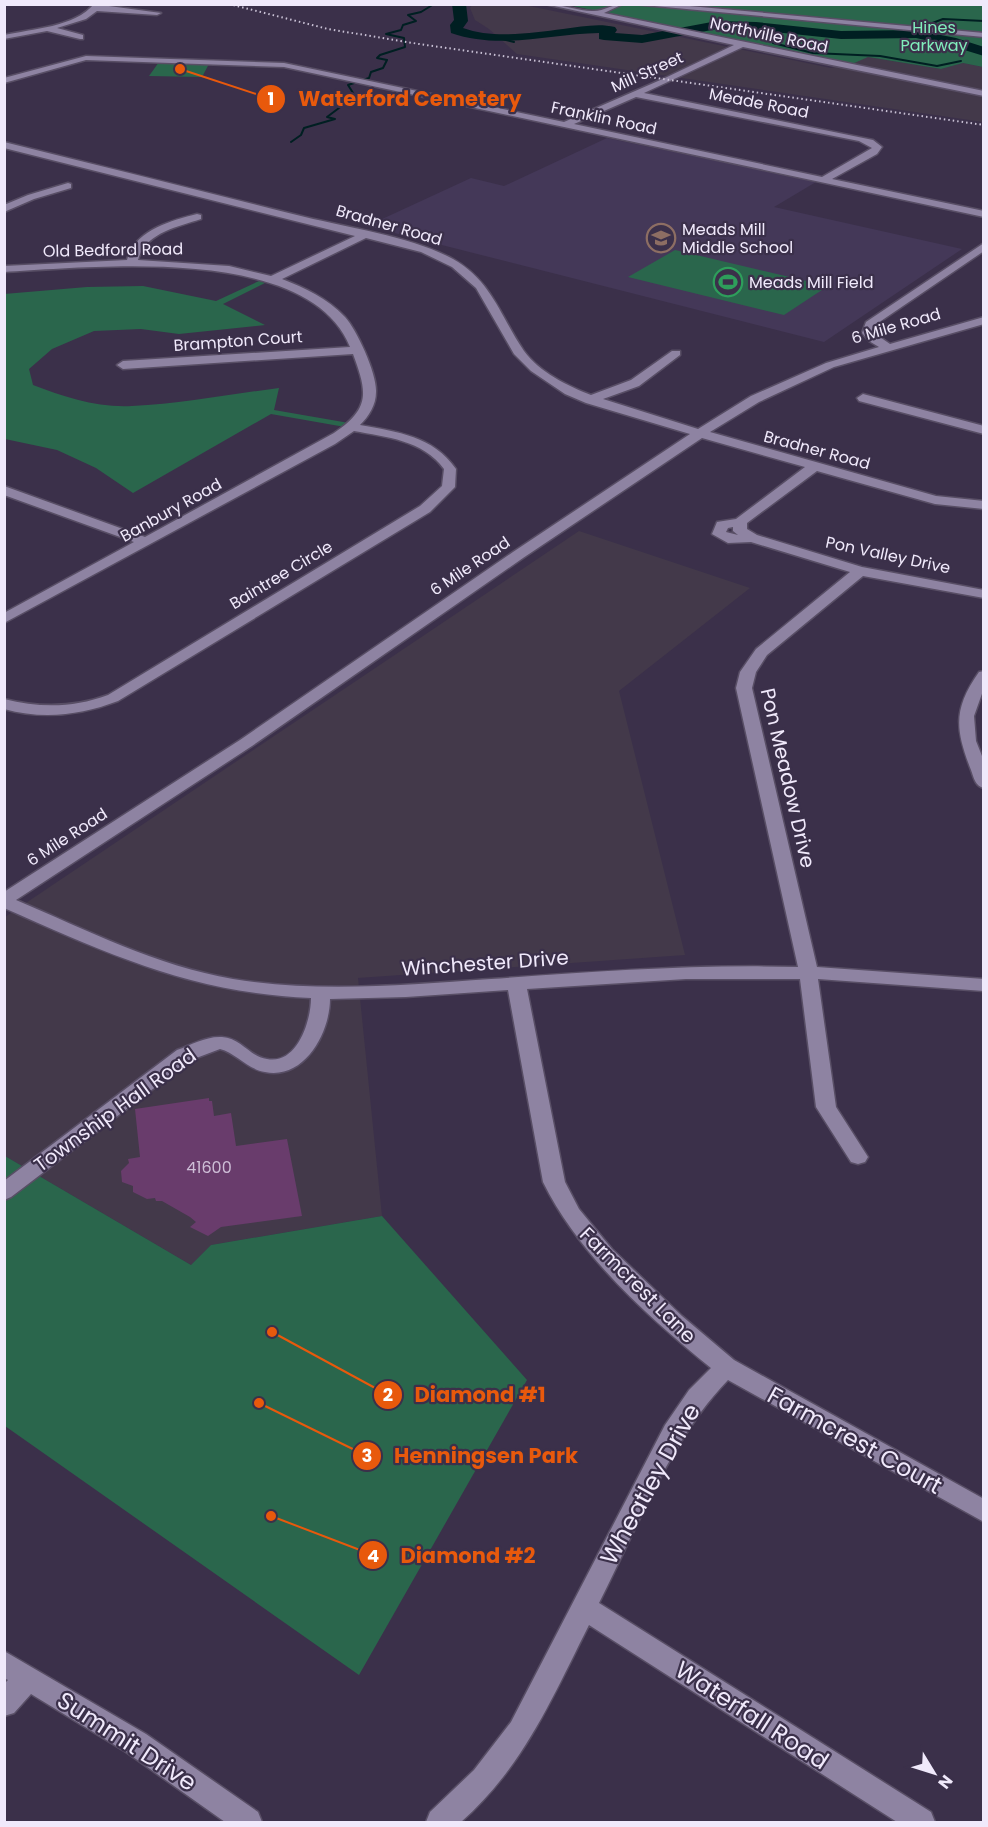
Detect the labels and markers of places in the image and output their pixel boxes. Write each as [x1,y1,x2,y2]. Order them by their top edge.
callout: Waterford Cemetery [256,79,533,118]
place label: Meads Mill Middle School [682,218,793,259]
school or university icon: Meads Mill Middle School [645,222,677,254]
sports icon: Meads Mill Field [712,266,744,298]
place label: Meads Mill Field [749,271,873,294]
callout: Diamond #1 [373,1375,558,1414]
callout: Henningsen Park [352,1437,590,1476]
callout: Diamond #2 [358,1536,547,1575]

